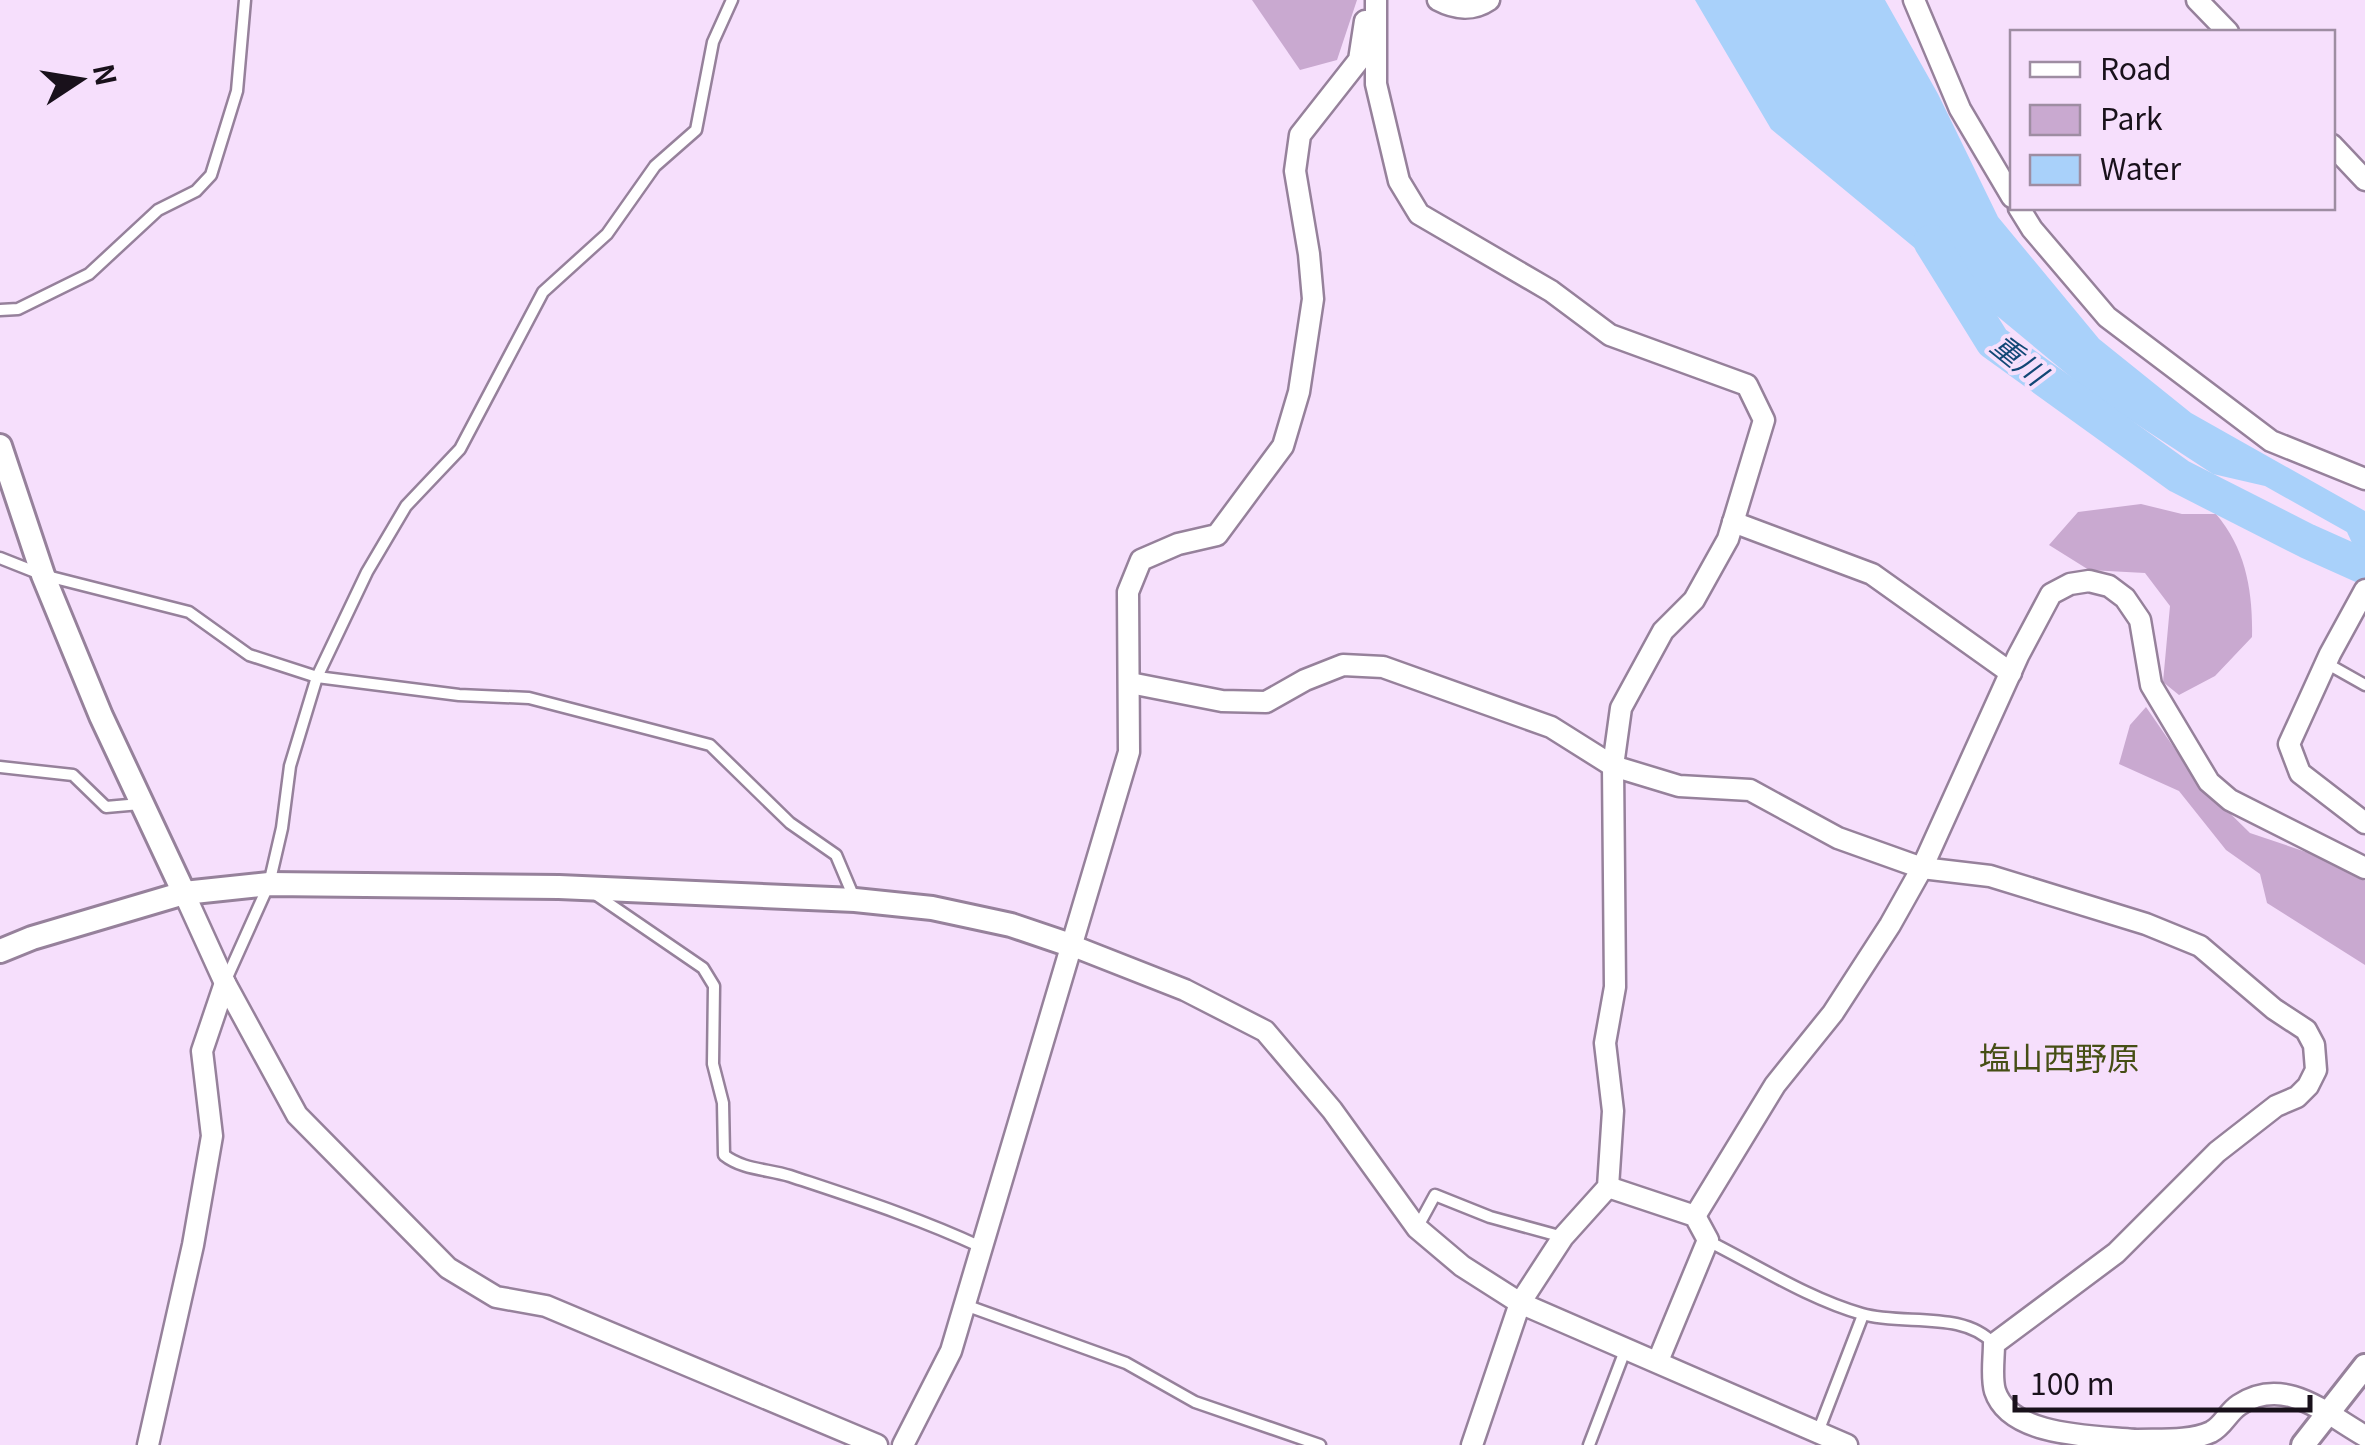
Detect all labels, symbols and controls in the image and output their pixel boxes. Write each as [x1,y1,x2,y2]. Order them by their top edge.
north arrow [30,30,130,130]
legend [2010,30,2335,210]
text: Road [2100,45,2172,89]
text: N [85,60,128,89]
text: Park [2100,95,2163,139]
text: Water [2100,145,2181,189]
water label: 重川 [1983,322,2059,396]
district label: 塩山西野原 [1979,1033,2139,1079]
scale bar [2015,1350,2310,1412]
text: 100 m [2030,1360,2114,1404]

